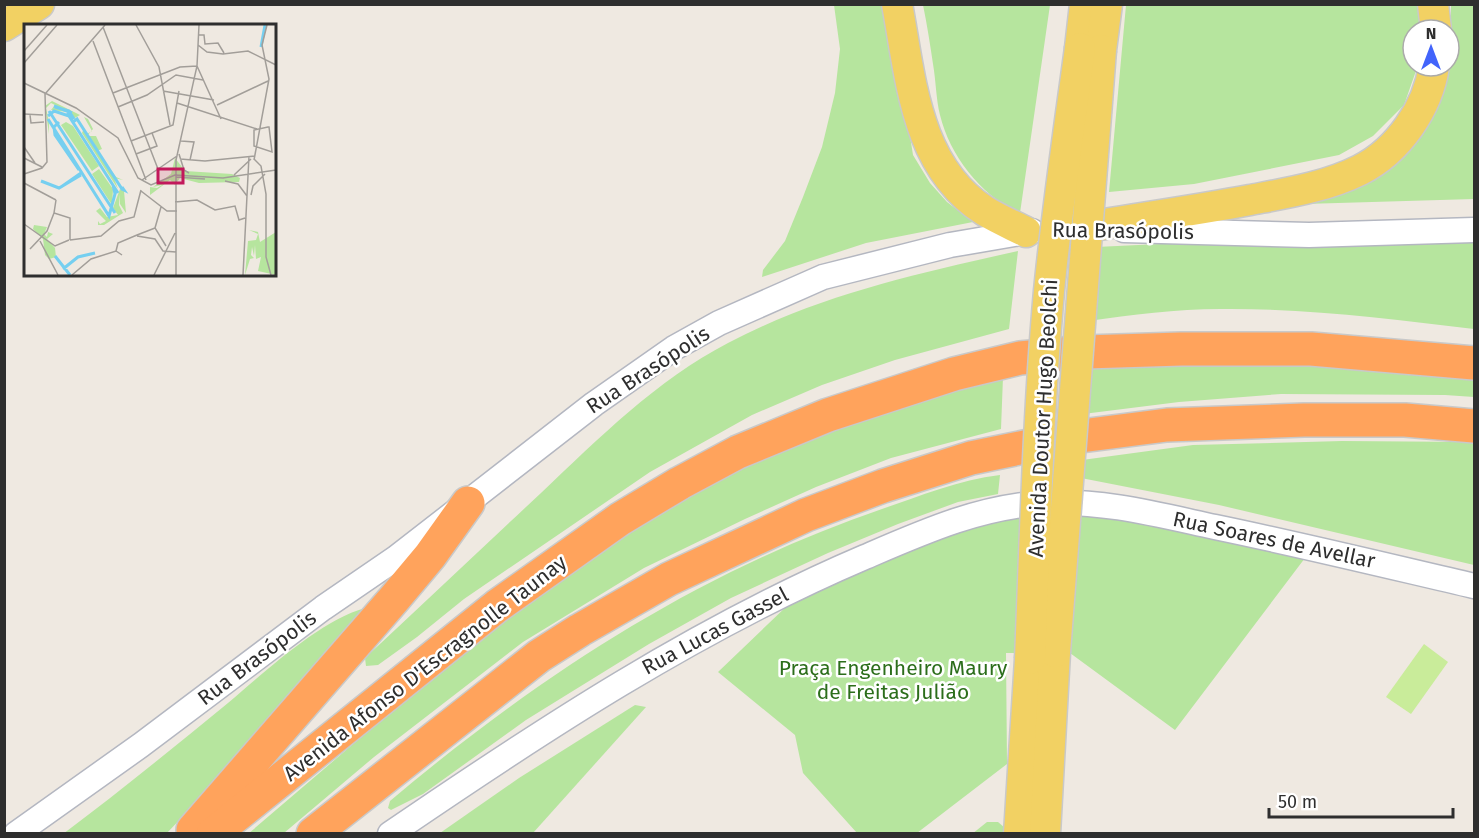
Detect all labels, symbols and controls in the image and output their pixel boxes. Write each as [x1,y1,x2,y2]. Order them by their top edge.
north arrow [1401,18,1461,78]
inset map [24,24,276,276]
text: N [1426,24,1436,43]
street label: Rua Brasópolis [1052,217,1194,245]
street label: Avenida Doutor Hugo Beolchi [1023,278,1063,558]
street label: Rua Brasópolis [581,320,715,420]
street label: Rua Soares de Avellar [1170,506,1378,574]
street label: Avenida Afonso D'Escragnolle Taunay [278,549,572,787]
street label: Rua Lucas Gassel [637,581,793,681]
street label: Rua Brasópolis [192,605,322,711]
park label: Praça Engenheiro Maury de Freitas Julião [779,655,1008,705]
scale bar [1269,781,1454,819]
text: 50 m [1278,791,1317,813]

